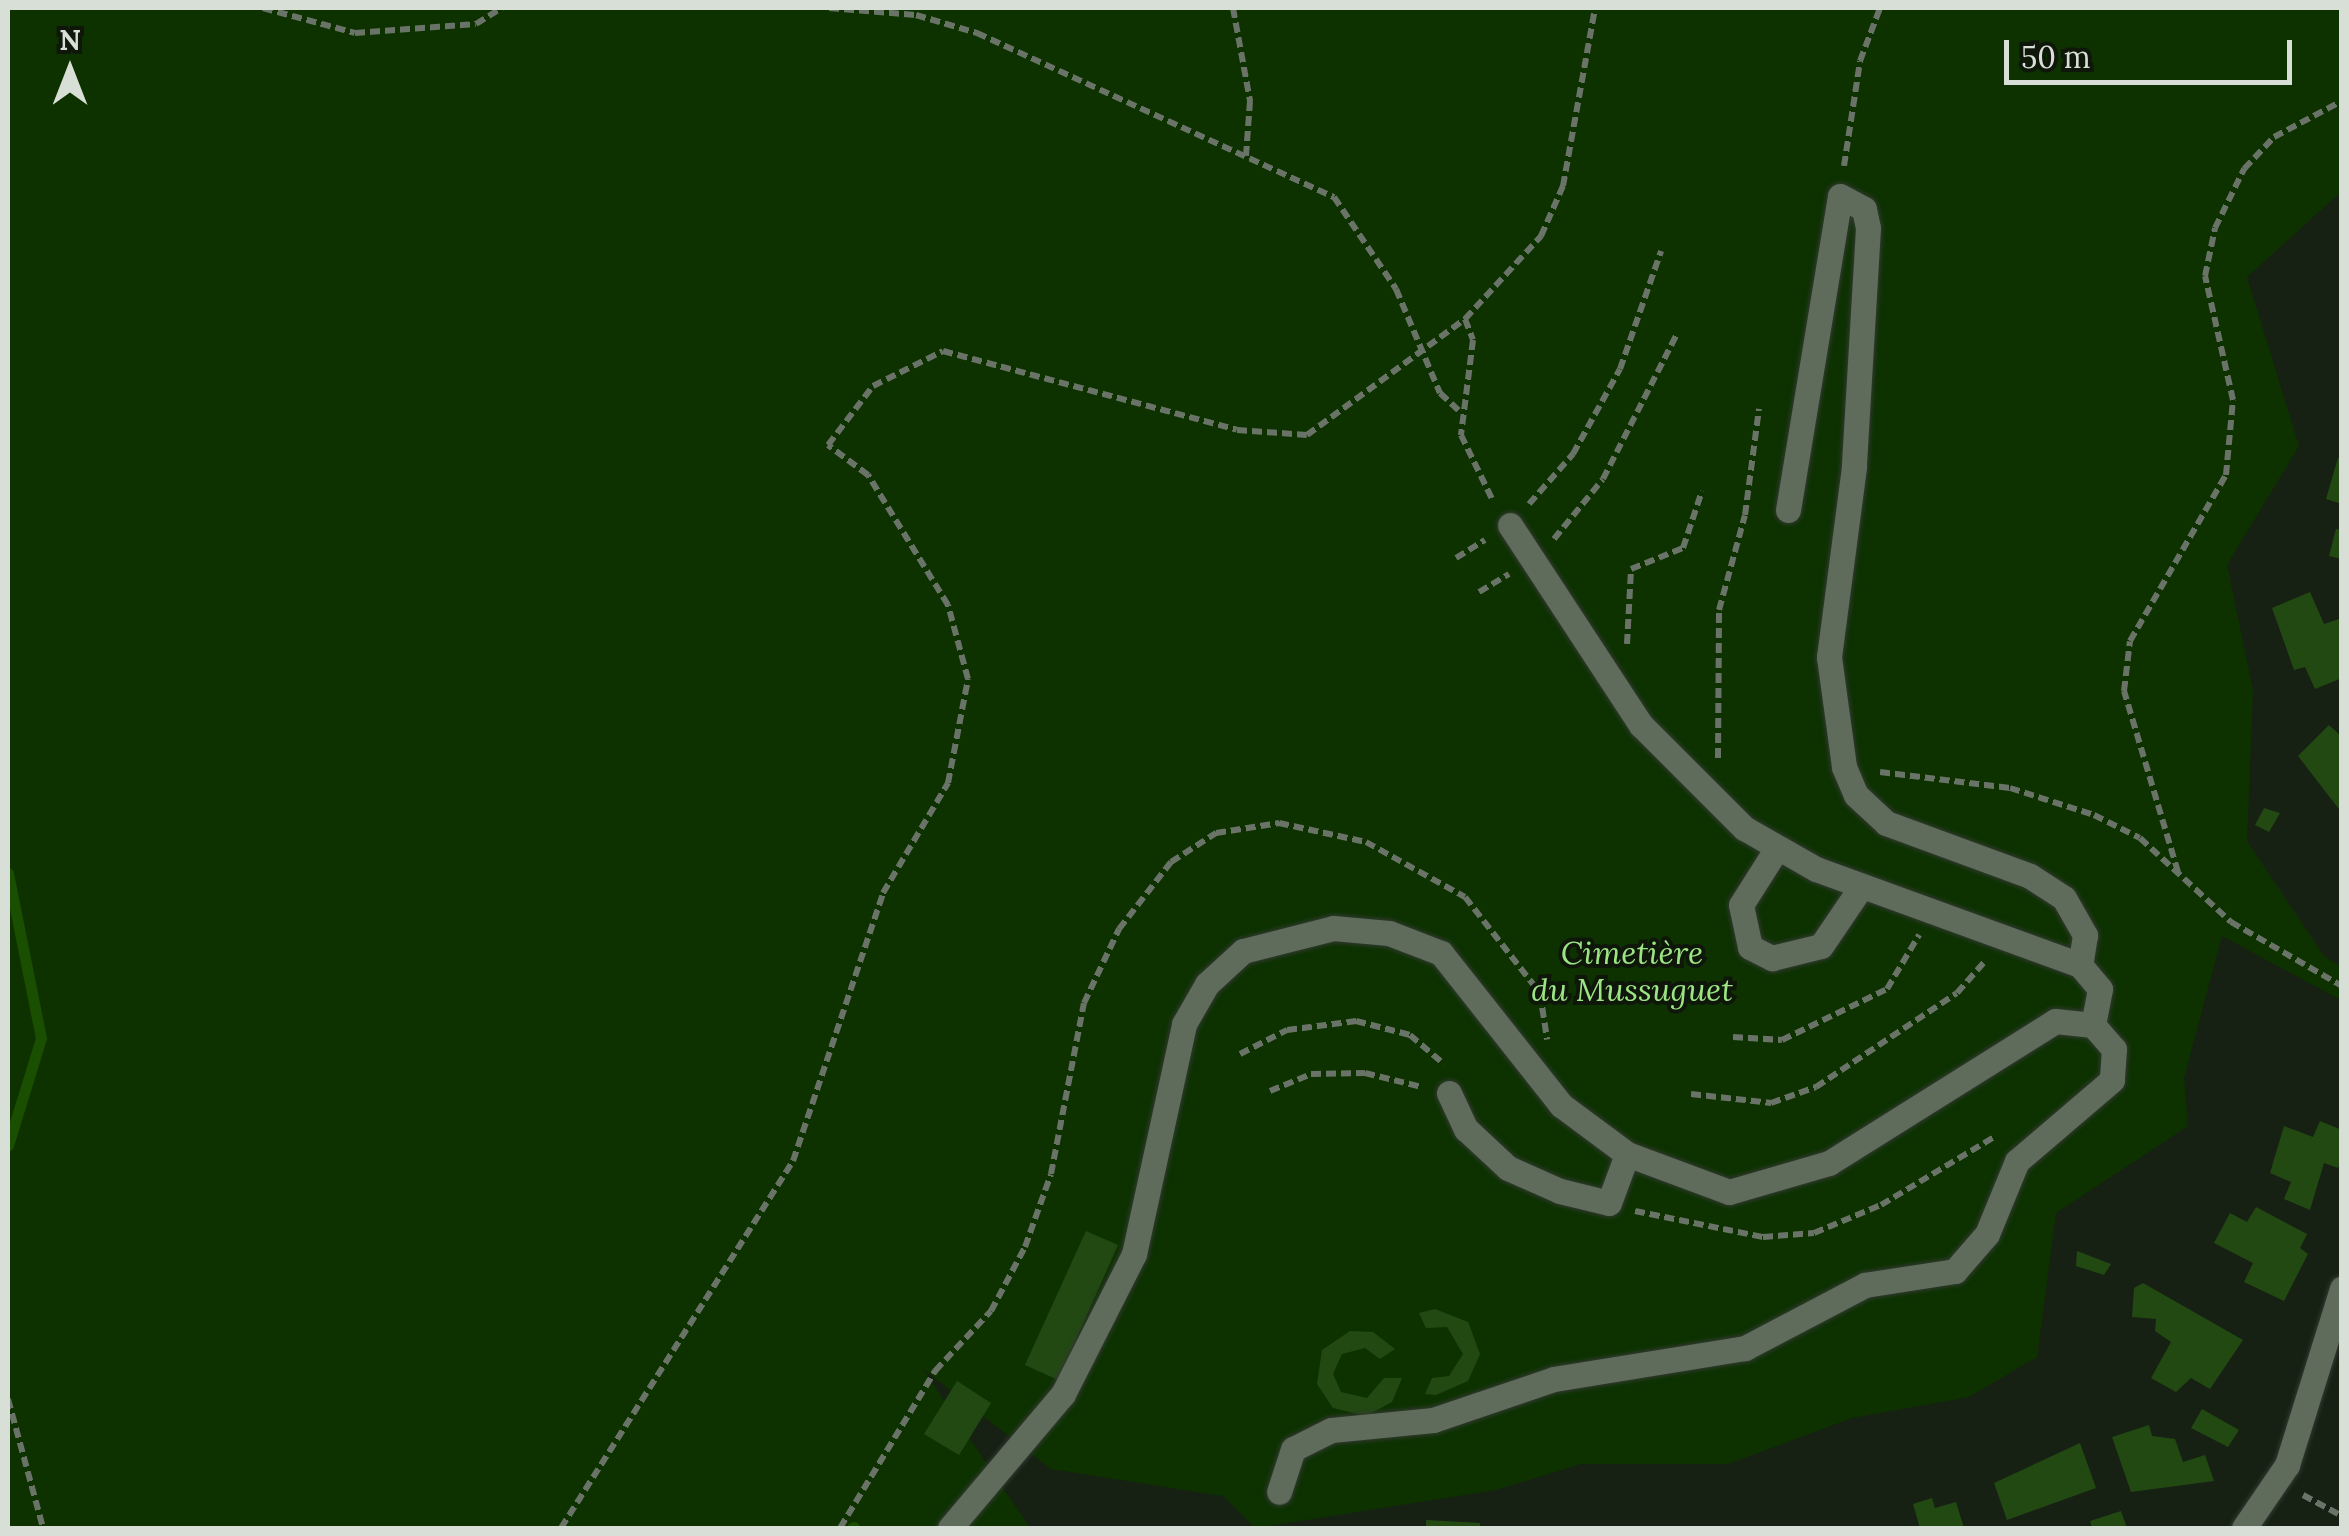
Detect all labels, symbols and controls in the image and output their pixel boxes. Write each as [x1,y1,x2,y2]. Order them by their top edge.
north arrow [20,20,120,120]
scale bar [2009,20,2296,82]
text: N [59,22,81,58]
text: 50 m [2021,38,2091,76]
park label: Cimetière du Mussuguet [1531,935,1733,1010]

